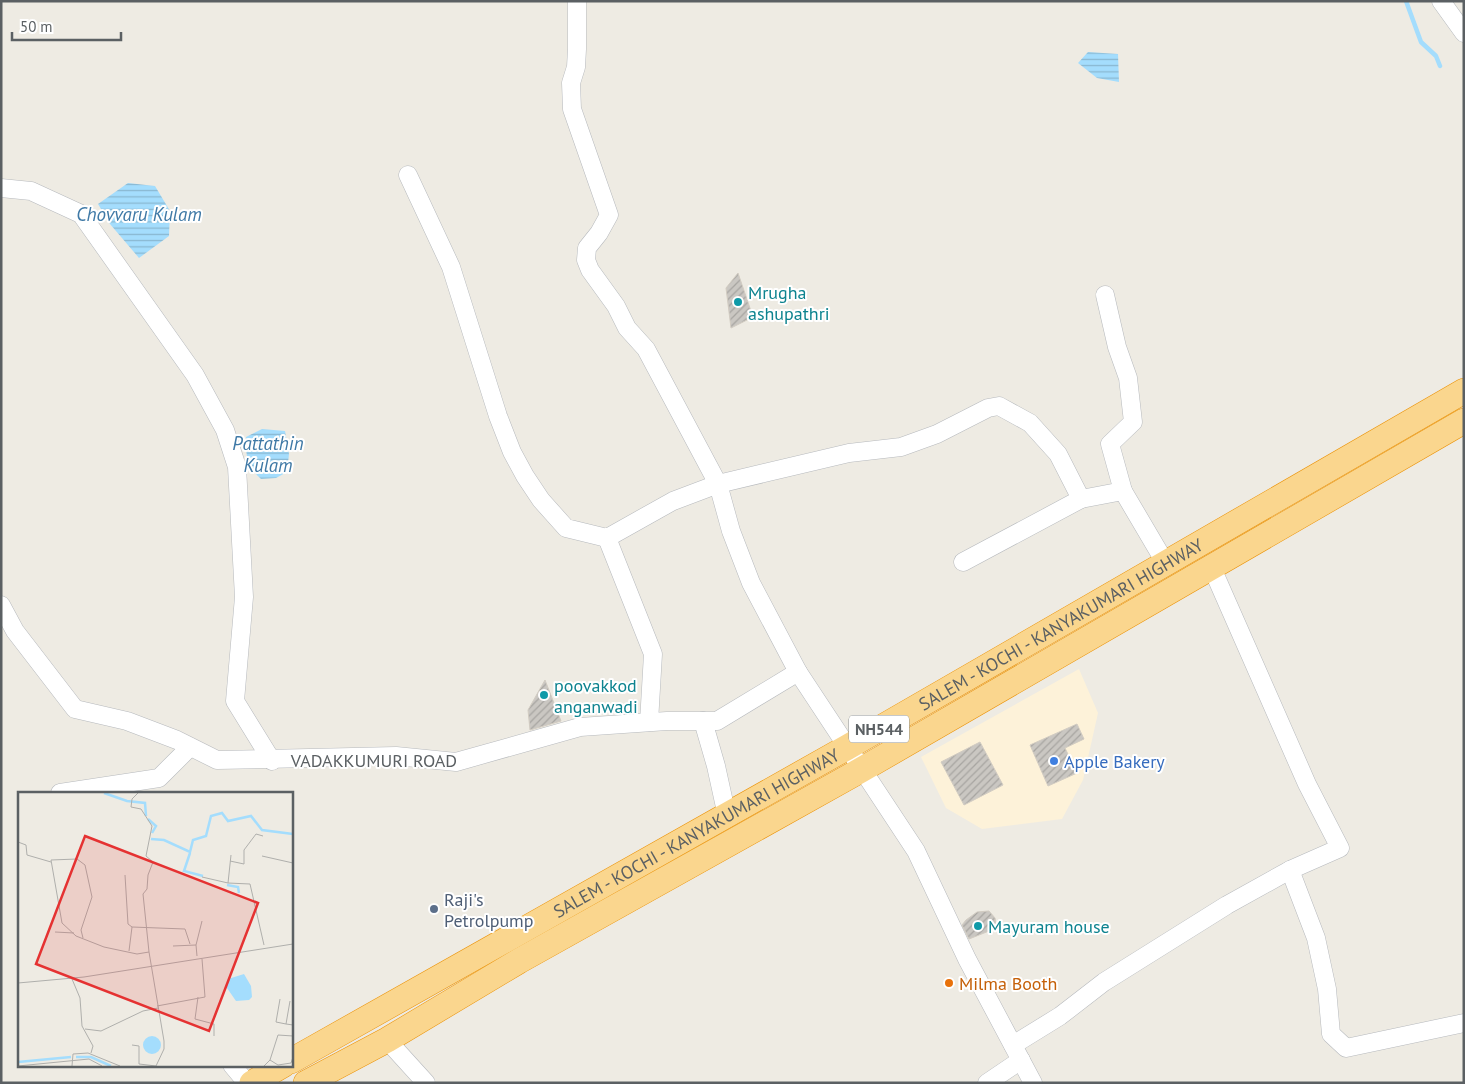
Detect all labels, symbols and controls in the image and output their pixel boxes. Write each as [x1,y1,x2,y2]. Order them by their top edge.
scale bar [12,10,121,42]
text: 50 m [20,17,53,36]
water label: Chovvaru Kulam [76,202,202,226]
place label: Mrugha ashupathri [748,281,830,325]
marker: Mrugha ashupathri [732,296,744,308]
water label: Pattathin Kulam [232,431,304,477]
street label: SALEM - KOCHI - KANYAKUMARI HIGHWAY [914,533,1207,715]
place label: poovakkod anganwadi [554,674,638,718]
marker: poovakkod anganwadi [538,689,550,701]
road number: NH544 [849,716,909,742]
street label: SALEM - KOCHI - KANYAKUMARI HIGHWAY [549,743,843,922]
street label: VADAKKUMURI ROAD [290,749,457,772]
place label: Apple Bakery [1064,750,1165,773]
marker: Apple Bakery [1048,755,1060,767]
inset map [18,792,292,1066]
place label: Raji's Petrolpump [444,888,533,932]
marker: Raji's Petrolpump [428,903,440,915]
place label: Mayuram house [988,915,1110,938]
marker: Mayuram house [972,920,984,932]
place label: Milma Booth [959,972,1057,995]
marker: Milma Booth [943,977,955,989]

